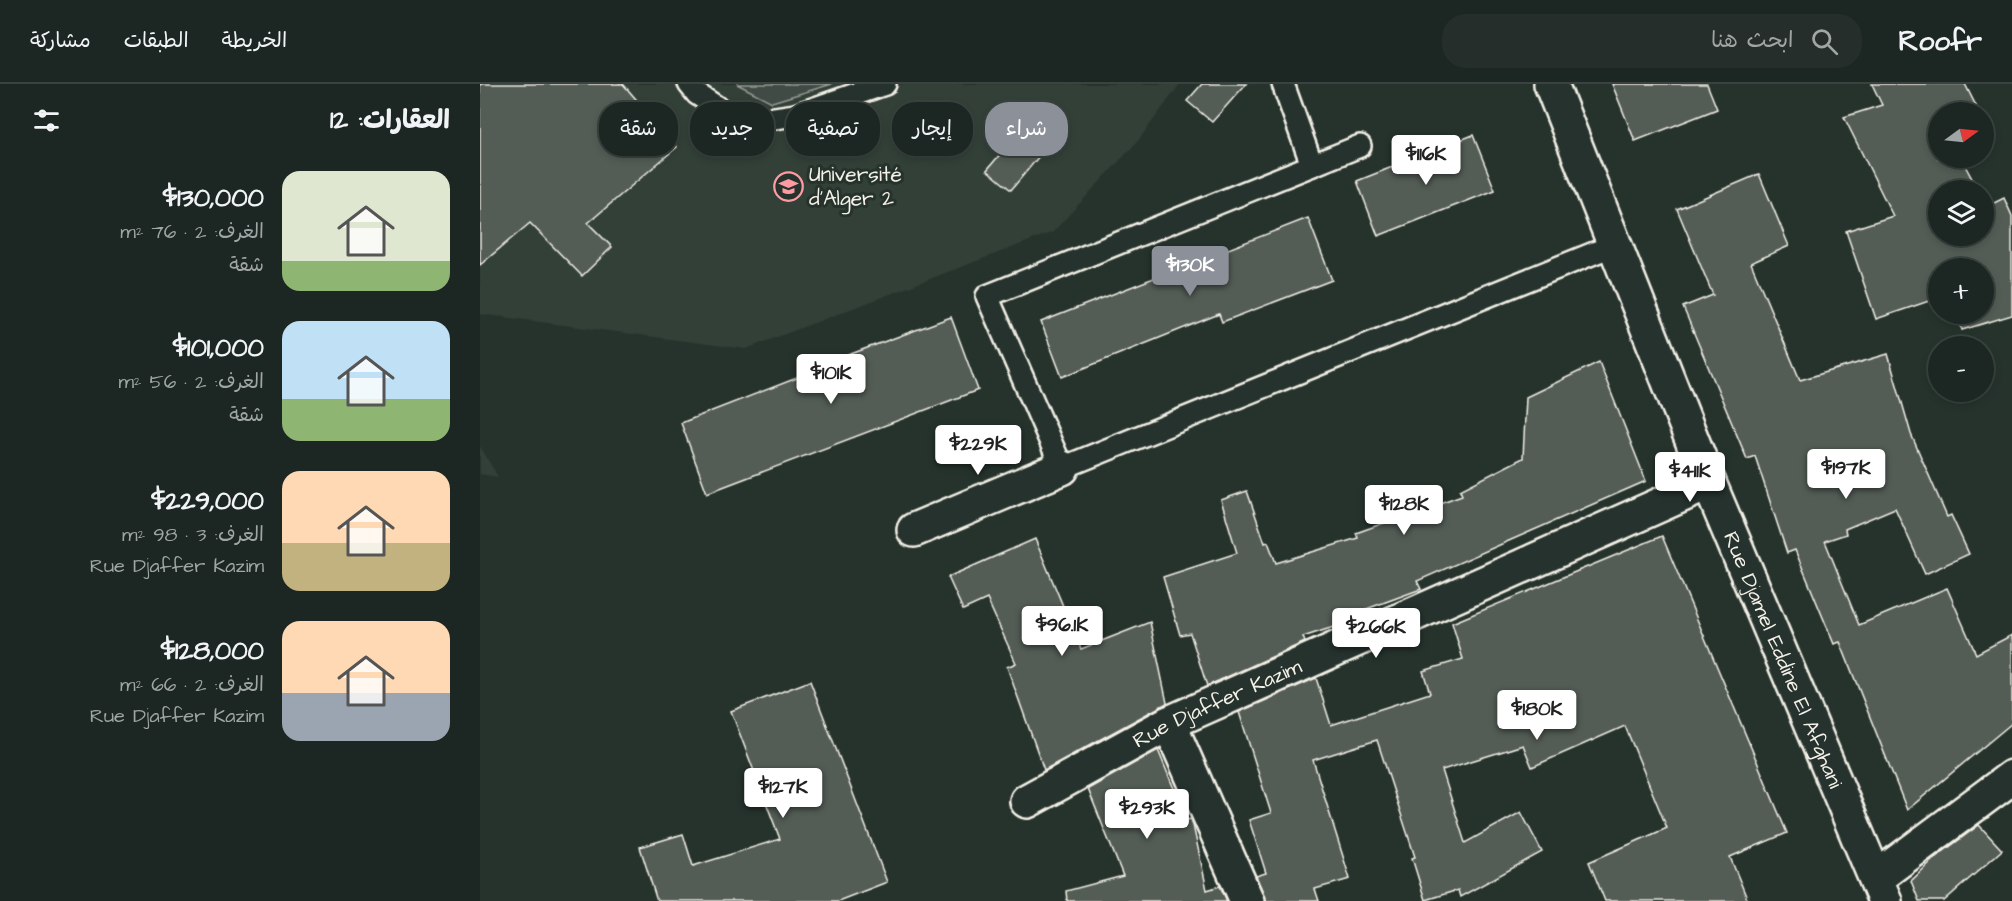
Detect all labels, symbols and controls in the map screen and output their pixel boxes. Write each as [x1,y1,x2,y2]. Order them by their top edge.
search box [1442,14,1862,68]
text: Roofr [1898,22,1982,61]
text: ابحث هنا [1711,25,1793,56]
icon: search [1808,25,1841,58]
text: مشاركة [30,26,91,55]
text: الطبقات [124,26,189,55]
text: الخريطة [222,26,287,55]
text: العقارات: 12 [330,102,450,138]
chip: شقة [599,102,678,156]
chip: جديد [690,102,774,156]
chip: تصفية [786,102,880,156]
chip: إيجار [892,102,973,156]
chip: شراء [985,102,1068,156]
north arrow [1928,102,1994,168]
map controls [1928,102,1994,402]
icon: filters [30,104,63,137]
pin: $116K [1384,135,1468,186]
text: $116K [1406,140,1446,168]
place label: Université d'Alger 2 [809,160,902,215]
school or university icon: Université d'Alger 2 [772,170,804,202]
text: $130,000 [163,180,264,216]
button: layers [1928,180,1994,246]
icon: home [330,195,402,267]
text: الغرف: 2 · 76 m² [120,218,264,246]
pin: $130K [1148,246,1232,297]
text: شقة [229,251,264,279]
text: $130K [1166,251,1214,279]
button: + [1928,258,1994,324]
text: $101,000 [173,330,264,366]
button: − [1928,336,1994,402]
icon: home [330,345,402,417]
pin: $101K [789,354,873,405]
text: $101K [811,359,851,387]
text: الغرف: 2 · 56 m² [118,368,264,396]
text: شقة [229,401,264,429]
pin: $229K [936,425,1020,476]
text: $229K [949,430,1007,458]
pin: $197K [1804,449,1888,500]
pin: $411K [1648,452,1732,503]
text: $197K [1821,454,1871,482]
text: $411K [1669,457,1711,485]
text: $229,000 [151,483,264,519]
pin: $128K [1362,485,1446,536]
text: $128K [1379,490,1429,518]
icon: home [330,495,402,567]
text: الغرف: 3 · 98 m² [122,521,264,549]
street label: Rue Djamel Eddine El Afghani [1716,527,1850,793]
text: Rue Djaffer Kazim [90,552,264,580]
pin: $96.1K [1013,606,1111,657]
pin: $266K [1334,608,1418,659]
text: $96.1K [1036,611,1088,639]
text: $266K [1346,613,1406,641]
text: $128,000 [161,633,264,669]
icon: home [330,645,402,717]
street label: Rue Djaffer Kazim [1128,652,1307,755]
text: الغرف: 2 · 66 m² [120,671,264,699]
pin: $180K [1495,690,1579,741]
text: $180K [1511,695,1563,723]
text: Rue Djaffer Kazim [90,702,264,730]
pin: $127K [741,768,825,819]
text: $127K [758,773,808,801]
pin: $293K [1105,789,1189,840]
text: $293K [1119,794,1175,822]

